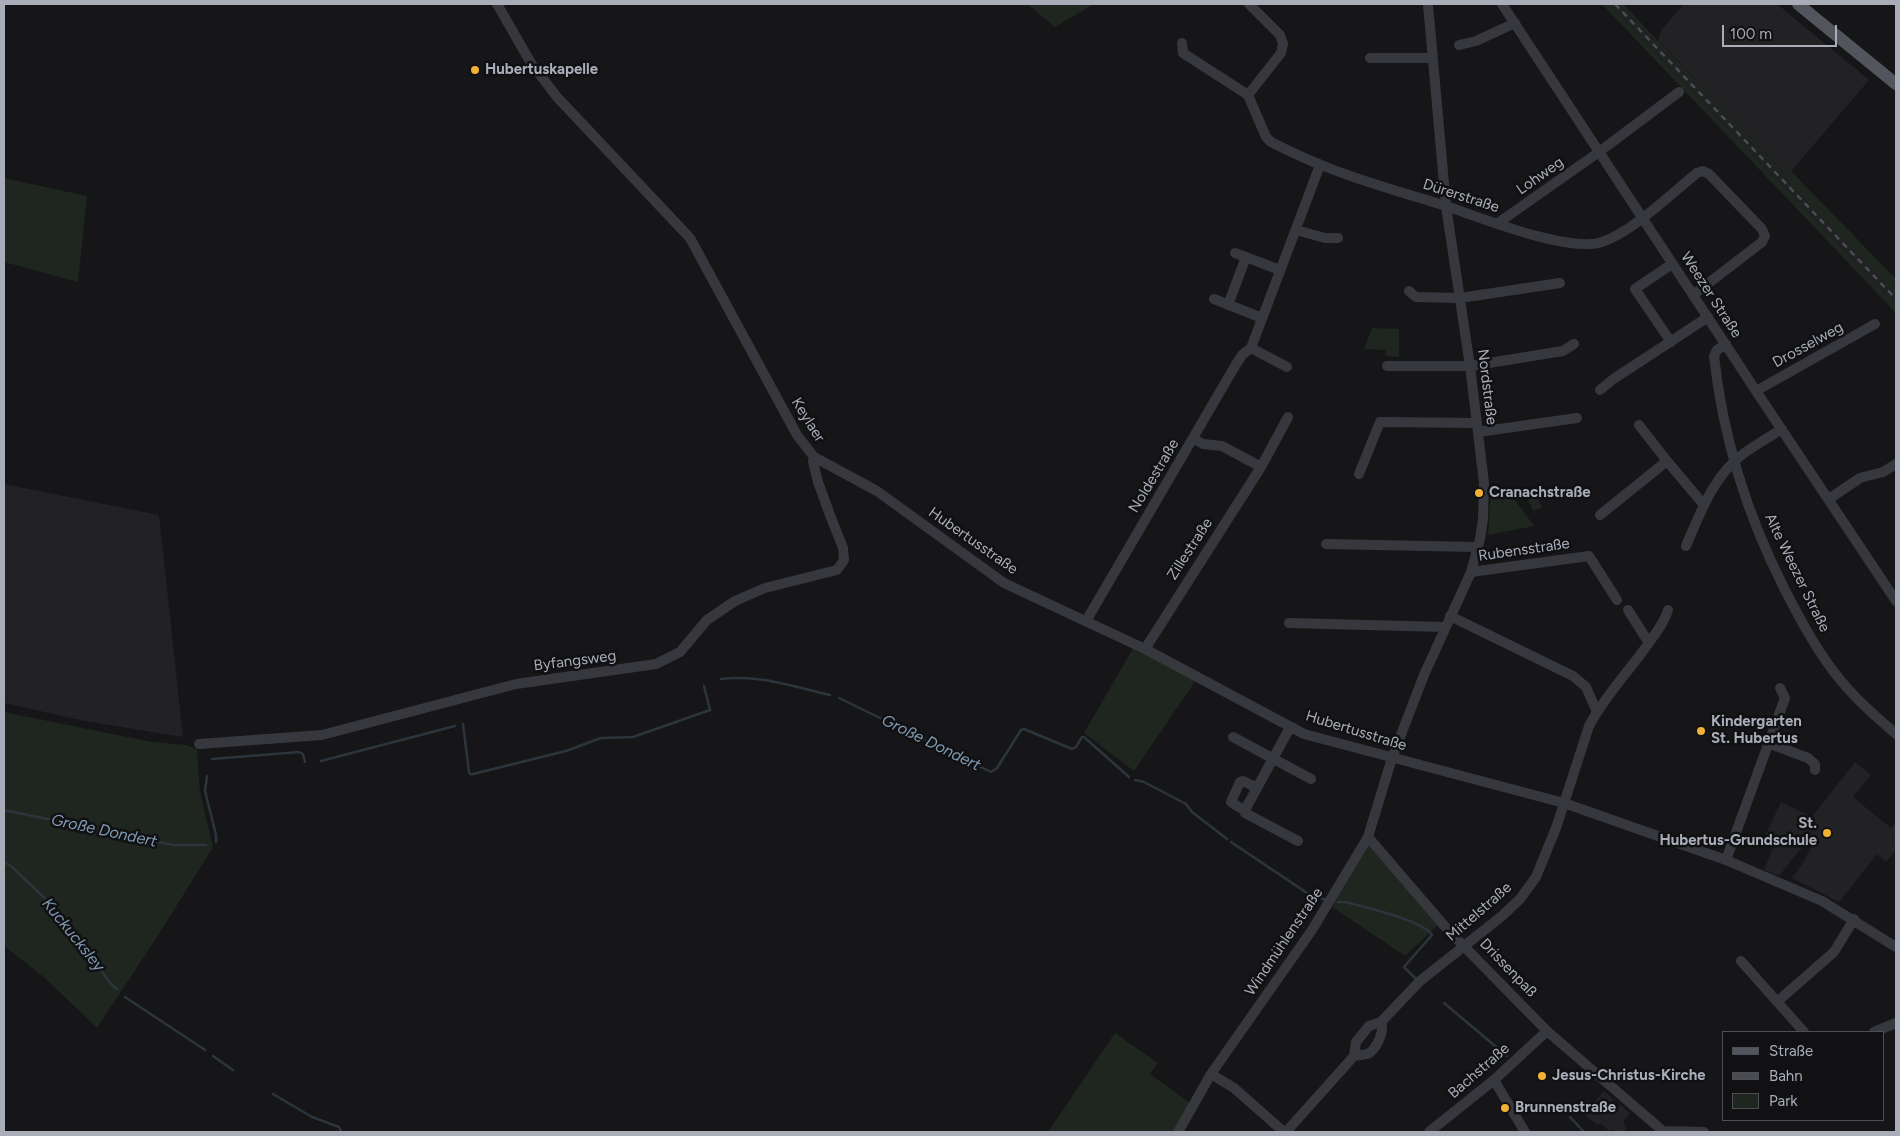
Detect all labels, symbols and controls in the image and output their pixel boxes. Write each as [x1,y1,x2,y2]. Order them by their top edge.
scale bar [1725,15,1840,47]
text: 100 m [1730,25,1772,43]
place label: Hubertuskapelle [485,61,598,79]
marker: Hubertuskapelle [469,64,481,76]
street label: Lohweg [1513,153,1567,199]
street label: Dürerstraße [1421,175,1501,217]
street label: Weezer Straße [1677,249,1745,341]
street label: Drosselweg [1769,318,1847,372]
street label: Nordstraße [1473,348,1501,426]
street label: Keylaer [787,394,829,446]
street label: Noldestraße [1125,436,1183,516]
place label: Cranachstraße [1489,484,1591,502]
marker: Cranachstraße [1473,487,1485,499]
street label: Hubertusstraße [925,504,1021,578]
street label: Alte Weezer Straße [1760,511,1834,635]
street label: Zillestraße [1163,515,1217,583]
street label: Rubensstraße [1477,535,1571,565]
street label: Byfangsweg [533,647,617,675]
street label: Hubertusstraße [1303,707,1409,755]
water label: Große Dondert [878,711,984,775]
place label: Kindergarten St. Hubertus [1711,713,1802,748]
marker: Kindergarten St. Hubertus [1695,725,1707,737]
water label: Große Dondert [49,810,159,852]
place label: St. Hubertus-Grundschule [1660,815,1817,850]
marker: St. Hubertus-Grundschule [1821,827,1833,839]
street label: Mittelstraße [1443,879,1515,945]
street label: Windmühlenstraße [1241,885,1327,999]
water label: Kuckucksley [38,894,108,976]
street label: Drissenpaß [1476,935,1540,1001]
legend [1722,1031,1885,1121]
street label: Bachstraße [1445,1039,1513,1103]
text: Straße [1769,1042,1813,1060]
place label: Jesus-Christus-Kirche [1552,1067,1706,1085]
text: Bahn [1769,1067,1803,1085]
marker: Jesus-Christus-Kirche [1536,1070,1548,1082]
text: Park [1769,1092,1798,1110]
place label: Brunnenstraße [1515,1099,1616,1117]
marker: Brunnenstraße [1499,1102,1511,1114]

